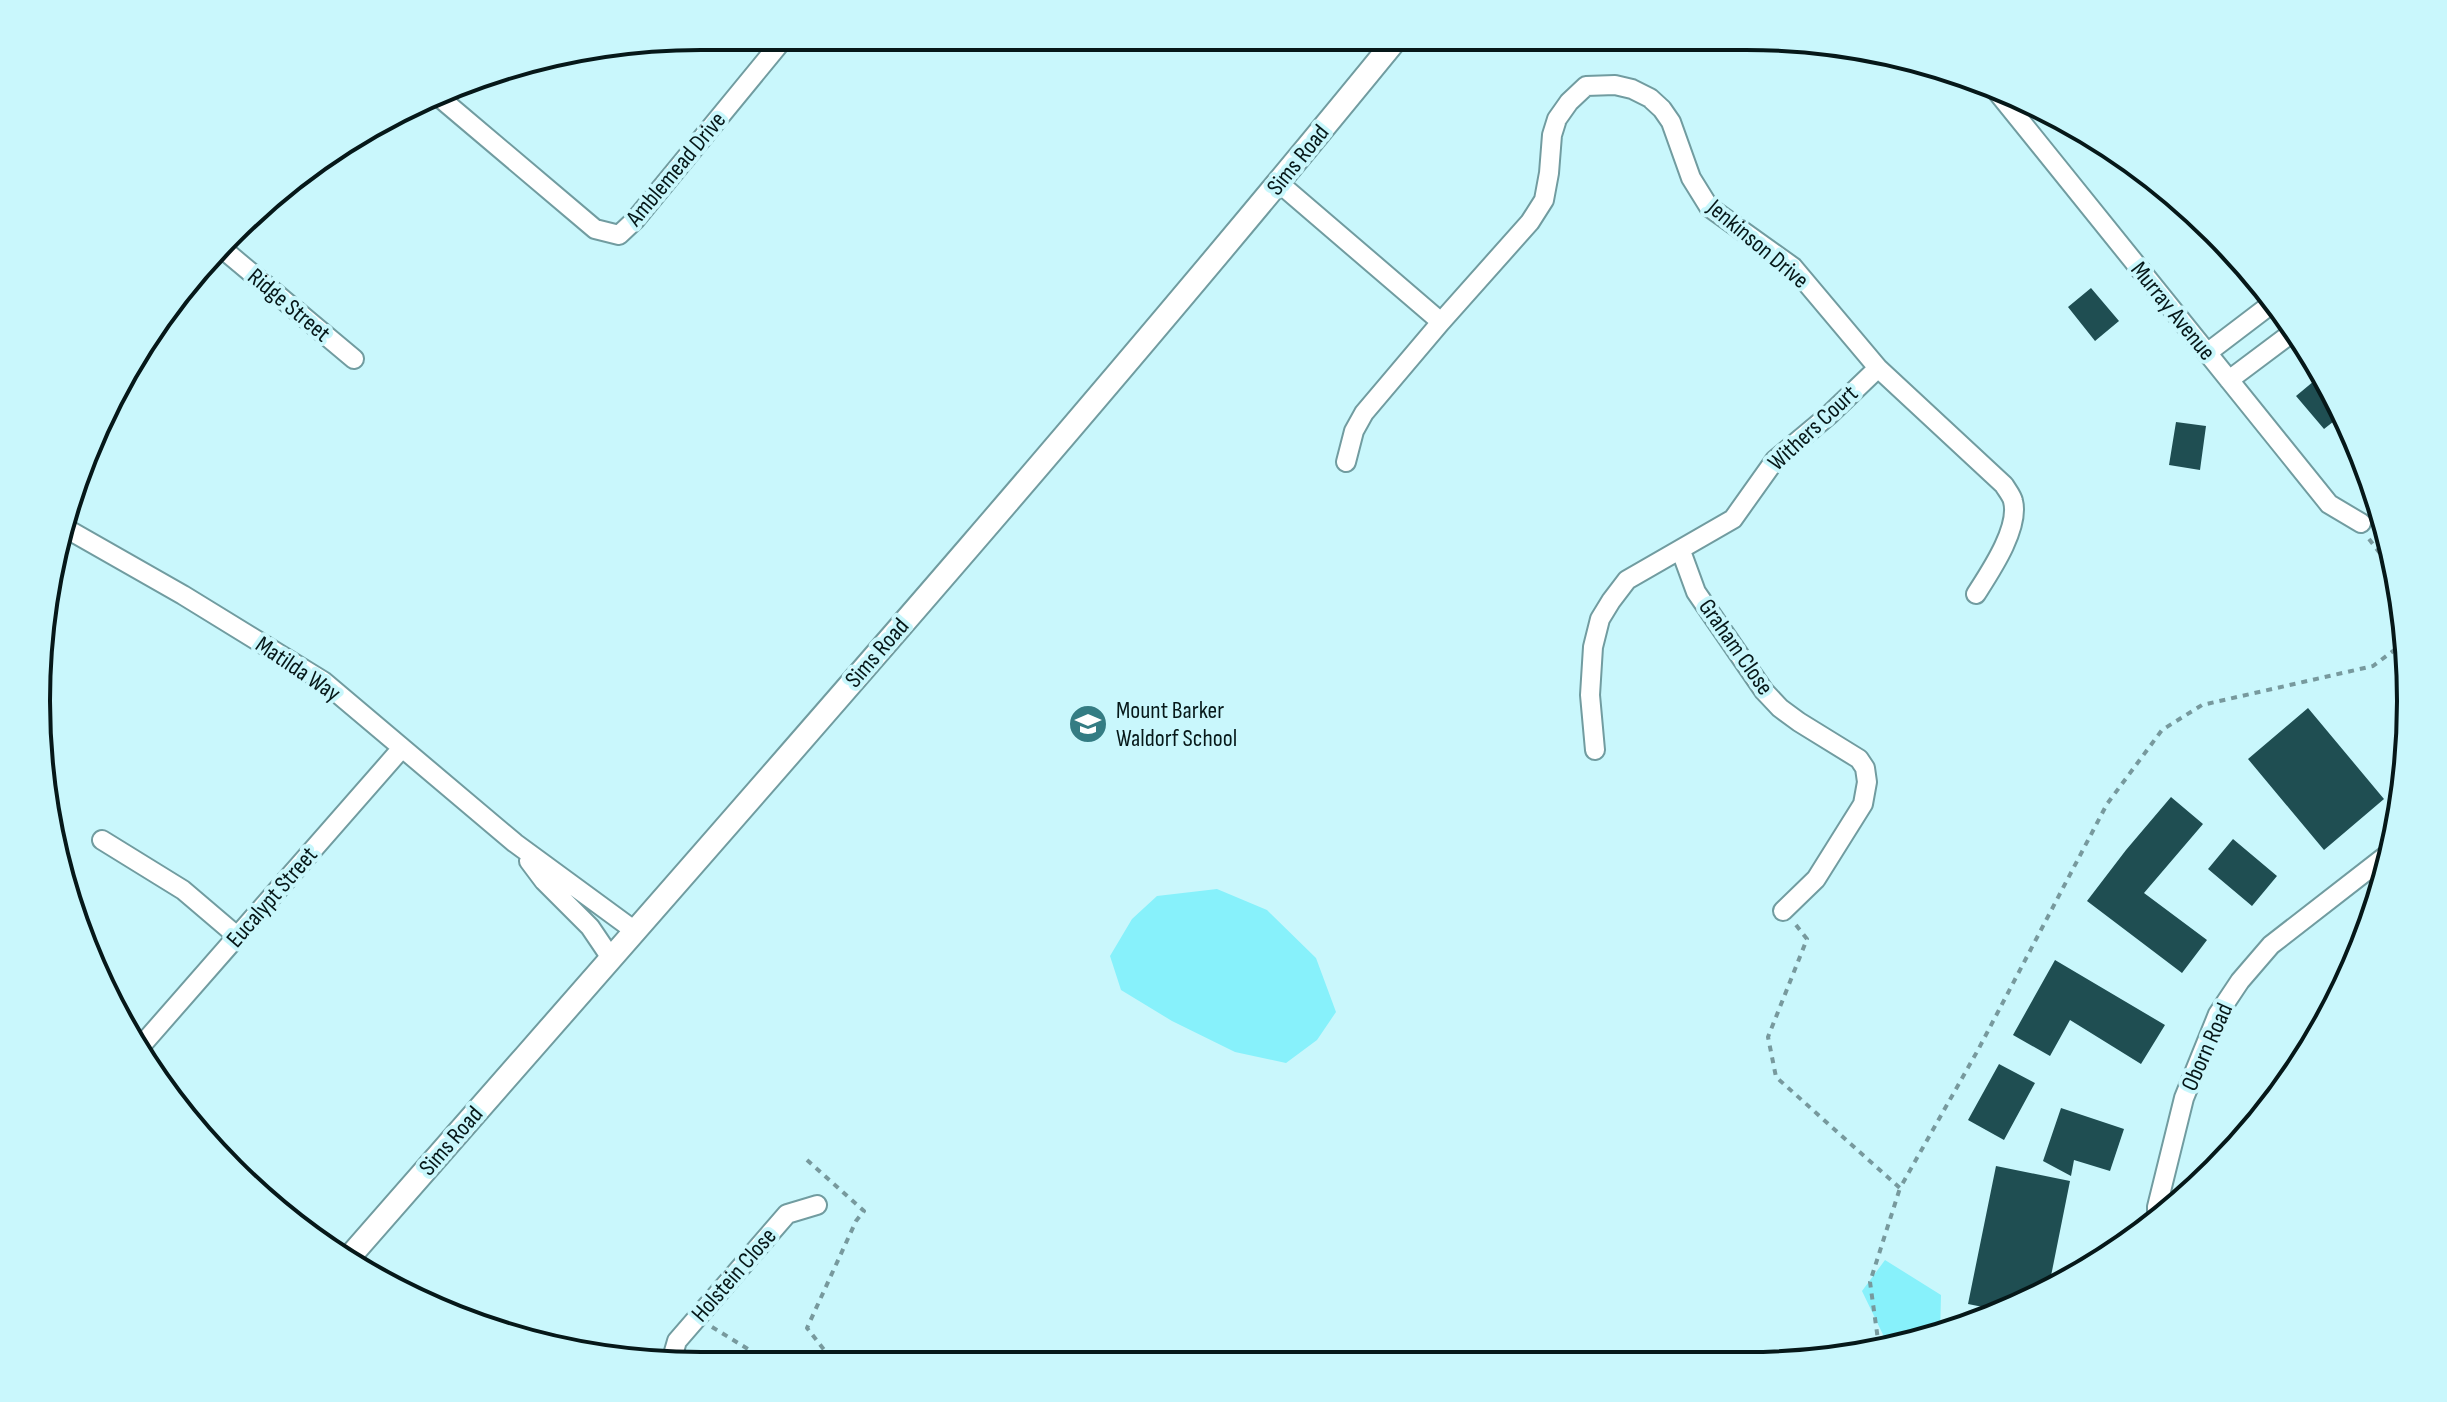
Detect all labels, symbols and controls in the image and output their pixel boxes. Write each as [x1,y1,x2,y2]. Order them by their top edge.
street label: Amblemead Drive [619,106,732,233]
street label: Sims Road [1261,119,1335,201]
street label: Jenkinson Drive [1701,193,1815,295]
street label: Murray Avenue [2124,256,2222,366]
street label: Ridge Street [242,262,336,348]
street label: Withers Court [1762,379,1864,477]
street label: Graham Close [1692,593,1780,701]
street label: Sims Road [839,612,915,694]
street label: Matilda Way [250,630,346,708]
place label: Mount Barker Waldorf School [1116,696,1237,753]
school or university icon: Mount Barker Waldorf School [1067,703,1109,745]
street label: Eucalypt Street [220,841,324,953]
street label: Oborn Road [2175,999,2239,1095]
street label: Sims Road [413,1100,489,1182]
street label: Holstein Close [685,1222,783,1328]

